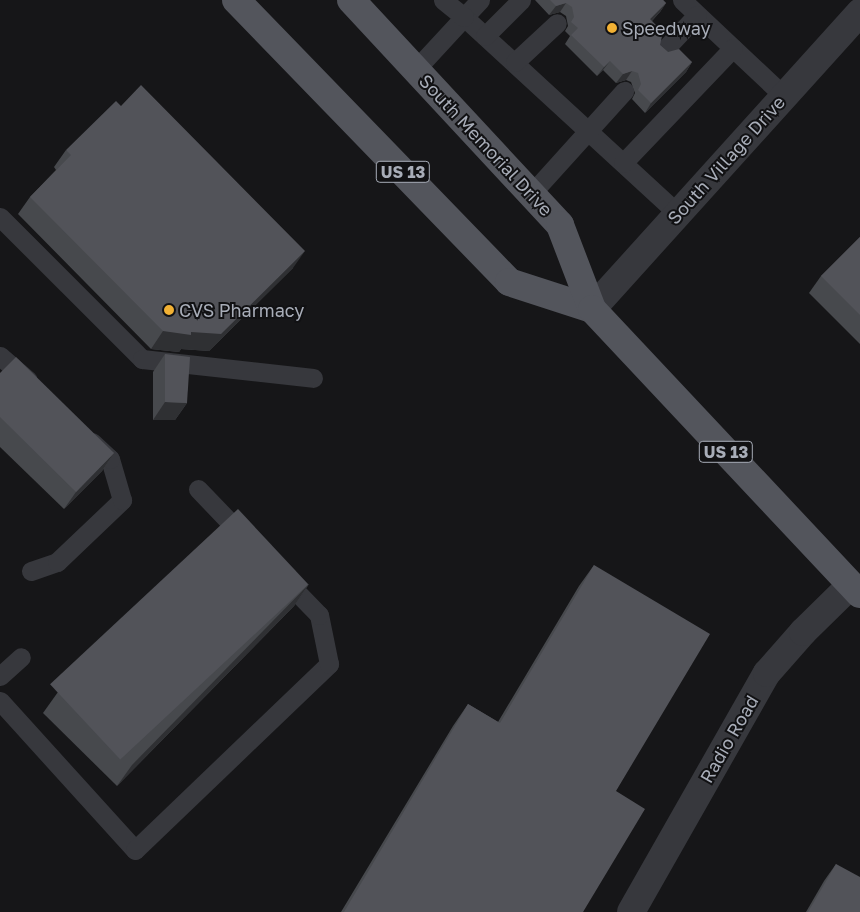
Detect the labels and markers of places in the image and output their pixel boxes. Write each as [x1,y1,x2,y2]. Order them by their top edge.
place label: Speedway [622,17,711,39]
marker: Speedway [606,22,618,34]
place label: CVS Pharmacy [179,299,304,321]
marker: CVS Pharmacy [163,304,175,316]

